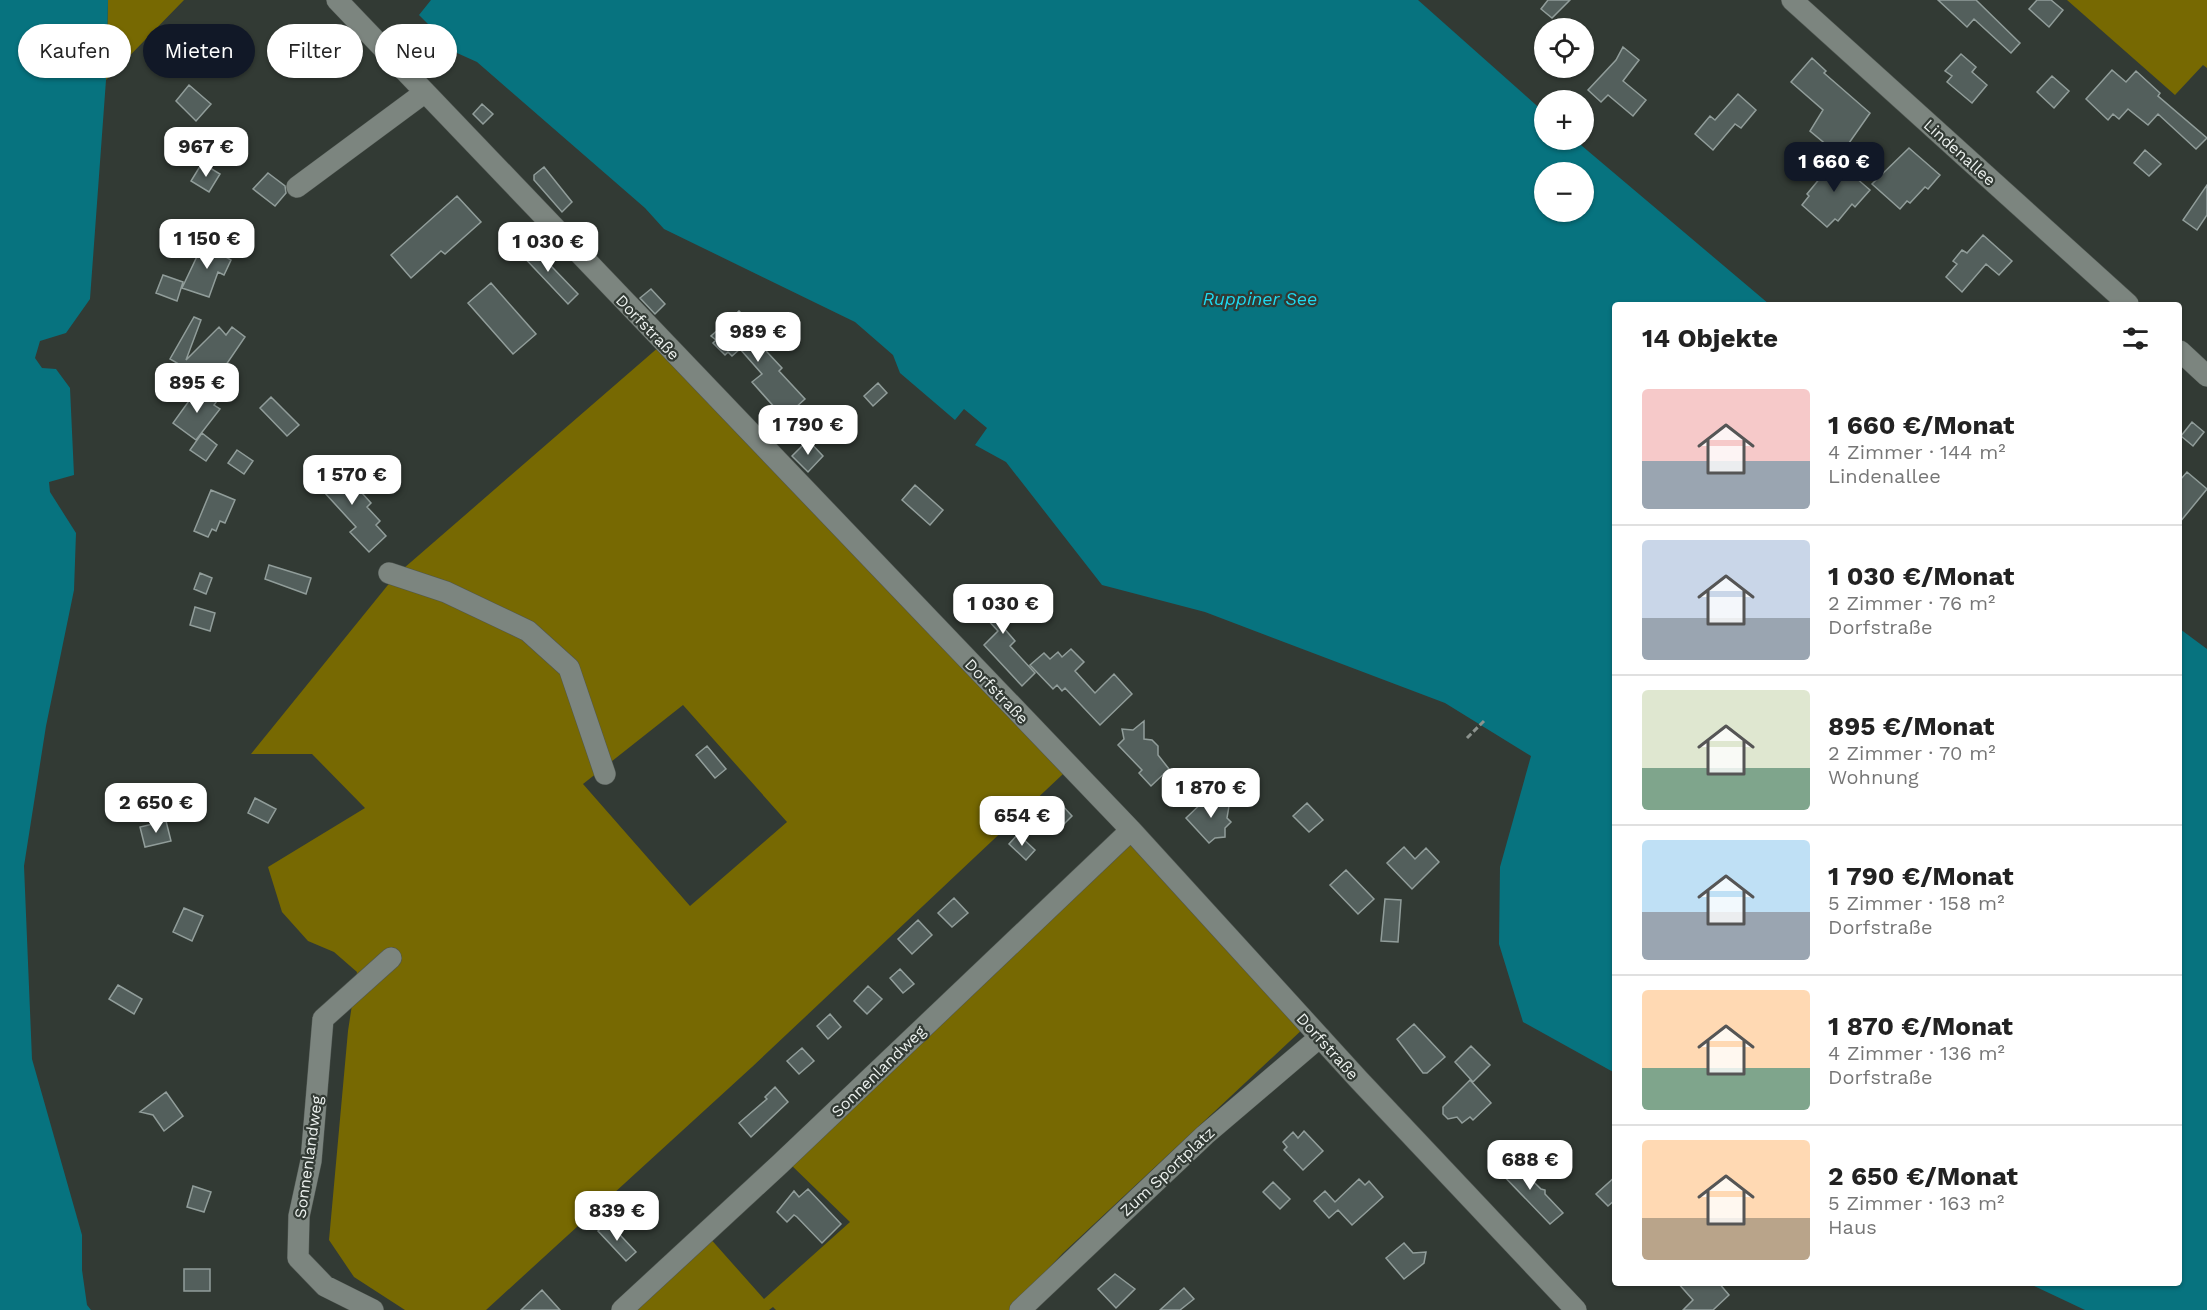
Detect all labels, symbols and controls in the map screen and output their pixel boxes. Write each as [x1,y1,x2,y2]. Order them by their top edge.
map controls [1534,18,1594,222]
button: locate [1534,18,1594,78]
chip: Kaufen [18,24,131,78]
chip: Mieten [143,24,255,78]
chip: Filter [267,24,363,78]
chip: Neu [375,24,457,78]
button: + [1534,90,1594,150]
street label: Lindenallee [1920,115,2000,190]
pin: 967 € [164,127,248,178]
text: 967 € [178,134,234,158]
pin: 1 660 € [1779,142,1889,193]
text: 1 660 € [1798,149,1870,173]
button: − [1534,162,1594,222]
pin: 1 150 € [152,219,262,270]
pin: 1 030 € [493,222,603,273]
text: 1 150 € [173,226,241,250]
text: 1 030 € [512,229,584,253]
water label: Ruppiner See [1203,288,1317,309]
street label: Dorfstraße [612,291,683,364]
pin: 989 € [716,312,800,363]
text: 989 € [730,319,786,343]
icon: filters [2119,322,2152,355]
text: 14 Objekte [1642,323,1778,353]
pin: 895 € [155,363,239,414]
text: 895 € [169,370,225,394]
pin: 1 790 € [753,405,863,456]
text: 1 660 €/Monat [1828,410,2014,440]
text: 1 790 € [773,412,843,436]
icon: home [1690,413,1762,485]
text: 4 Zimmer · 144 m² [1828,440,2006,464]
pin: 1 570 € [297,455,407,506]
text: 1 570 € [317,462,387,486]
text: Lindenallee [1828,464,1941,488]
text: 1 030 €/Monat [1828,561,2014,591]
icon: home [1690,564,1762,636]
pin: 1 030 € [948,584,1058,635]
text: 1 030 € [967,591,1039,615]
text: 2 Zimmer · 76 m² [1828,591,1995,615]
text: Dorfstraße [1828,615,1932,639]
street label: Dorfstraße [961,655,1032,728]
text: 895 €/Monat [1828,711,1994,741]
icon: home [1690,714,1762,786]
text: 2 Zimmer · 70 m² [1828,741,1996,765]
text: Wohnung [1828,765,1919,789]
pin: 1 870 € [1156,768,1266,819]
text: 1 870 € [1176,775,1246,799]
pin: 2 650 € [101,783,211,834]
text: 2 650 € [119,790,193,814]
pin: 654 € [980,796,1064,847]
text: 654 € [994,803,1050,827]
text: 1 790 €/Monat [1828,861,2014,891]
icon: home [1690,864,1762,936]
text: 5 Zimmer · 158 m² [1828,891,2004,915]
text: Dorfstraße [1828,915,1932,939]
street label: Dorfstraße [1293,1009,1363,1084]
text: 1 870 €/Monat [1828,1011,2013,1041]
icon: home [1690,1014,1762,1086]
street label: Sonnenlandweg [827,1021,930,1121]
text: 4 Zimmer · 136 m² [1828,1041,2005,1065]
text: Dorfstraße [1828,1065,1932,1089]
street label: Sonnenlandweg [290,1094,327,1220]
street label: Zum Sportplatz [1116,1123,1218,1220]
pin: 688 € [1488,1140,1572,1191]
text: 688 € [1501,1147,1559,1171]
text: 2 650 €/Monat [1828,1161,2018,1191]
icon: home [1690,1164,1762,1236]
pin: 839 € [575,1191,659,1242]
text: 5 Zimmer · 163 m² [1828,1191,2004,1215]
text: 839 € [589,1198,645,1222]
text: Haus [1828,1215,1877,1239]

